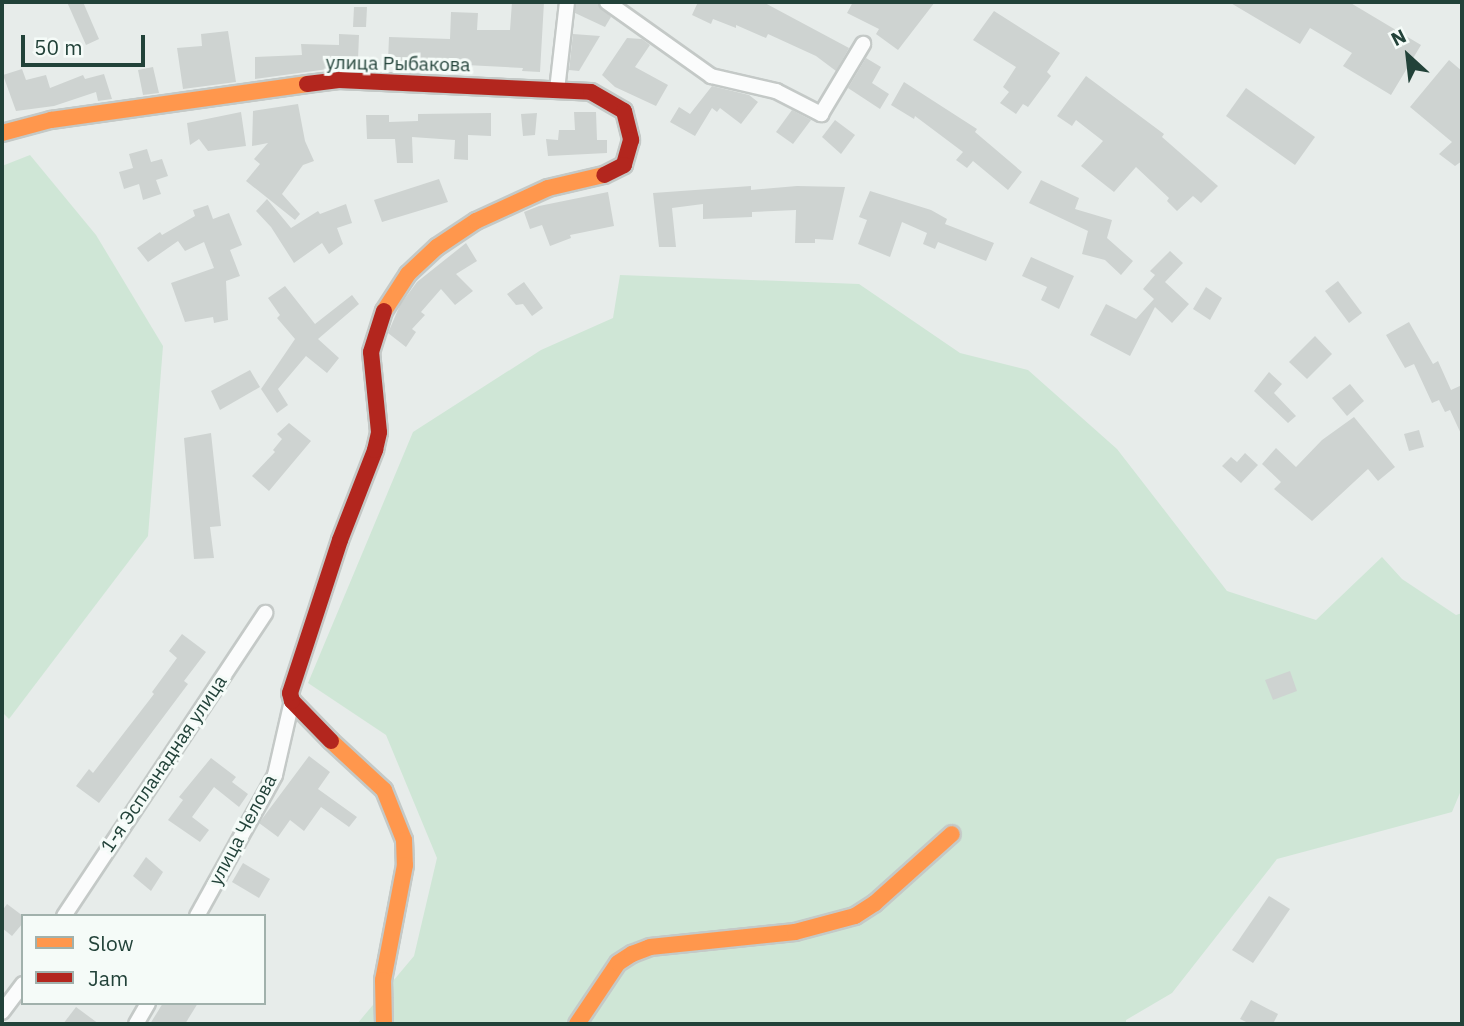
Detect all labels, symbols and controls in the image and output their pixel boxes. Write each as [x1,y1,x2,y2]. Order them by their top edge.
scale bar [24,21,149,65]
north arrow [1373,21,1443,91]
text: N [1387,23,1410,51]
text: 50 m [34,33,83,61]
street label: улица Рыбакова [325,51,471,77]
street label: 1-я Эспланадная улица [96,671,232,857]
street label: улица Челова [204,771,282,889]
legend [21,914,266,1005]
text: Slow [88,929,134,957]
text: Jam [88,964,128,992]

